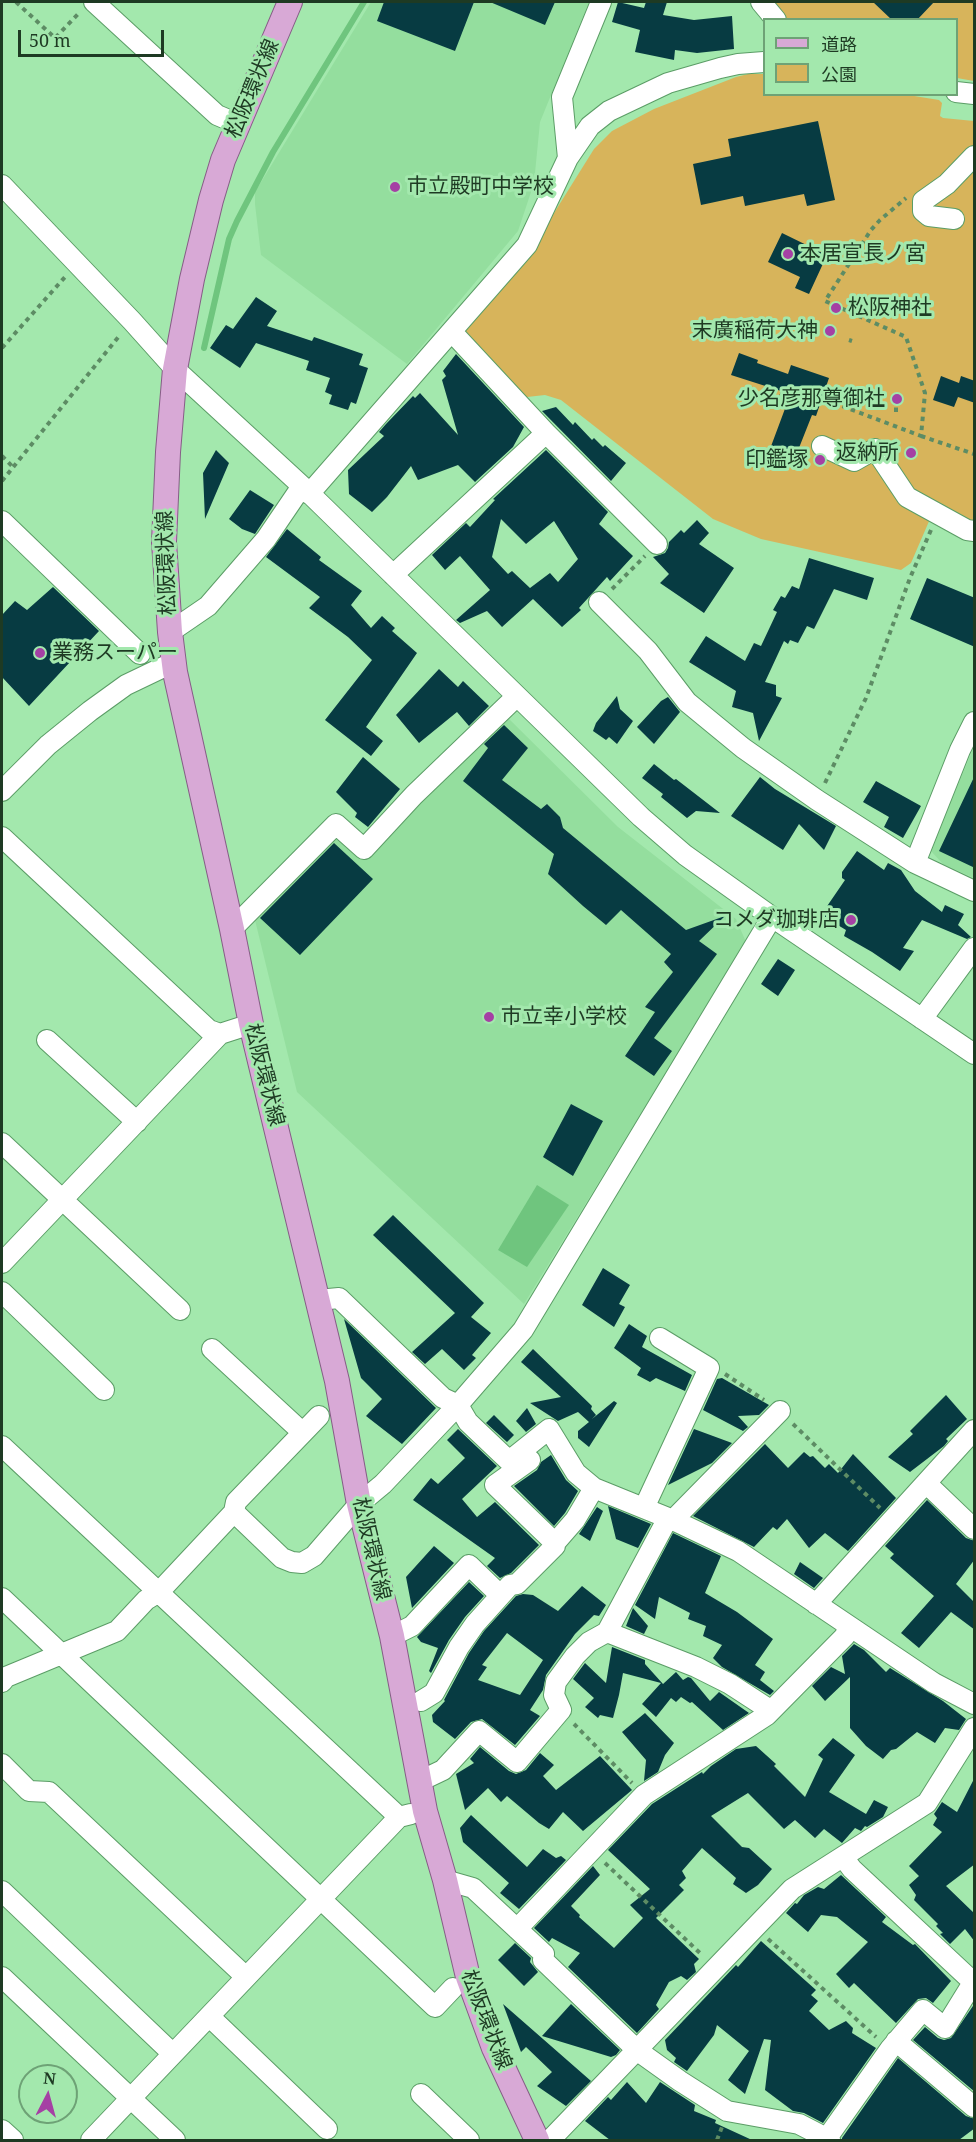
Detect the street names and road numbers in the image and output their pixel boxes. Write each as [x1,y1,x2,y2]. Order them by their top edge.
street label: 松阪環状線 [221,36,285,142]
street label: 松阪環状線 [153,510,181,616]
street label: 松阪環状線 [239,1021,289,1129]
street label: 松阪環状線 [347,1495,395,1603]
street label: 松阪環状線 [455,1966,517,2074]

